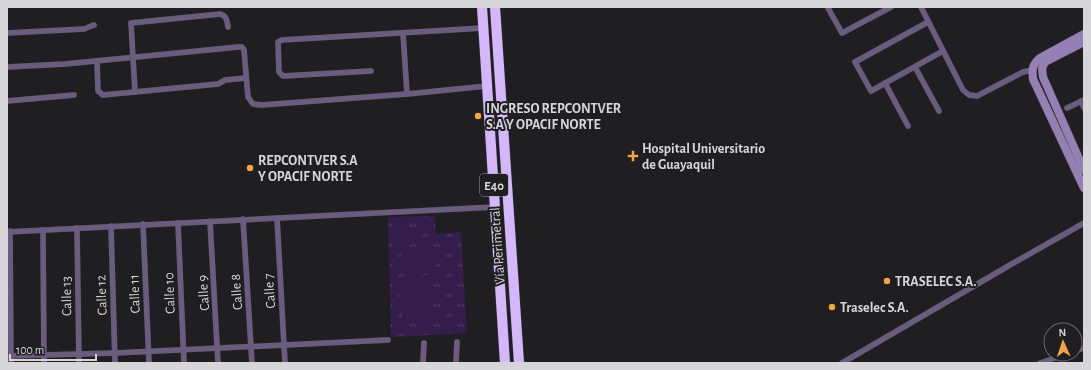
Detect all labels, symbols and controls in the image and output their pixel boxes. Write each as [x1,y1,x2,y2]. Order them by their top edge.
place label: INGRESO REPCONTVER S.A Y OPACIF NORTE [486,102,621,132]
marker: INGRESO REPCONTVER S.A Y OPACIF NORTE [473,111,483,121]
place label: Hospital Universitario de Guayaquil [642,142,765,172]
marker: Hospital Universitario de Guayaquil [627,150,639,162]
place label: REPCONTVER S.A Y OPACIF NORTE [258,154,358,184]
marker: REPCONTVER S.A Y OPACIF NORTE [245,163,255,173]
road number: E40 [480,174,508,196]
street label: Vía Perimetral [488,207,508,285]
street label: Calle 10 [162,272,178,314]
street label: Calle 8 [229,273,245,310]
street label: Calle 7 [262,273,278,309]
street label: Calle 12 [94,274,110,316]
street label: Calle 11 [127,274,143,314]
street label: Calle 9 [196,274,212,311]
place label: TRASELEC S.A. [895,275,976,289]
street label: Calle 13 [60,276,74,316]
marker: TRASELEC S.A. [882,276,892,286]
place label: Traselec S.A. [840,301,909,315]
marker: Traselec S.A. [827,302,837,312]
north arrow [1043,322,1083,362]
text: N [1058,327,1067,338]
scale bar [10,336,96,362]
text: 100 m [16,344,44,356]

